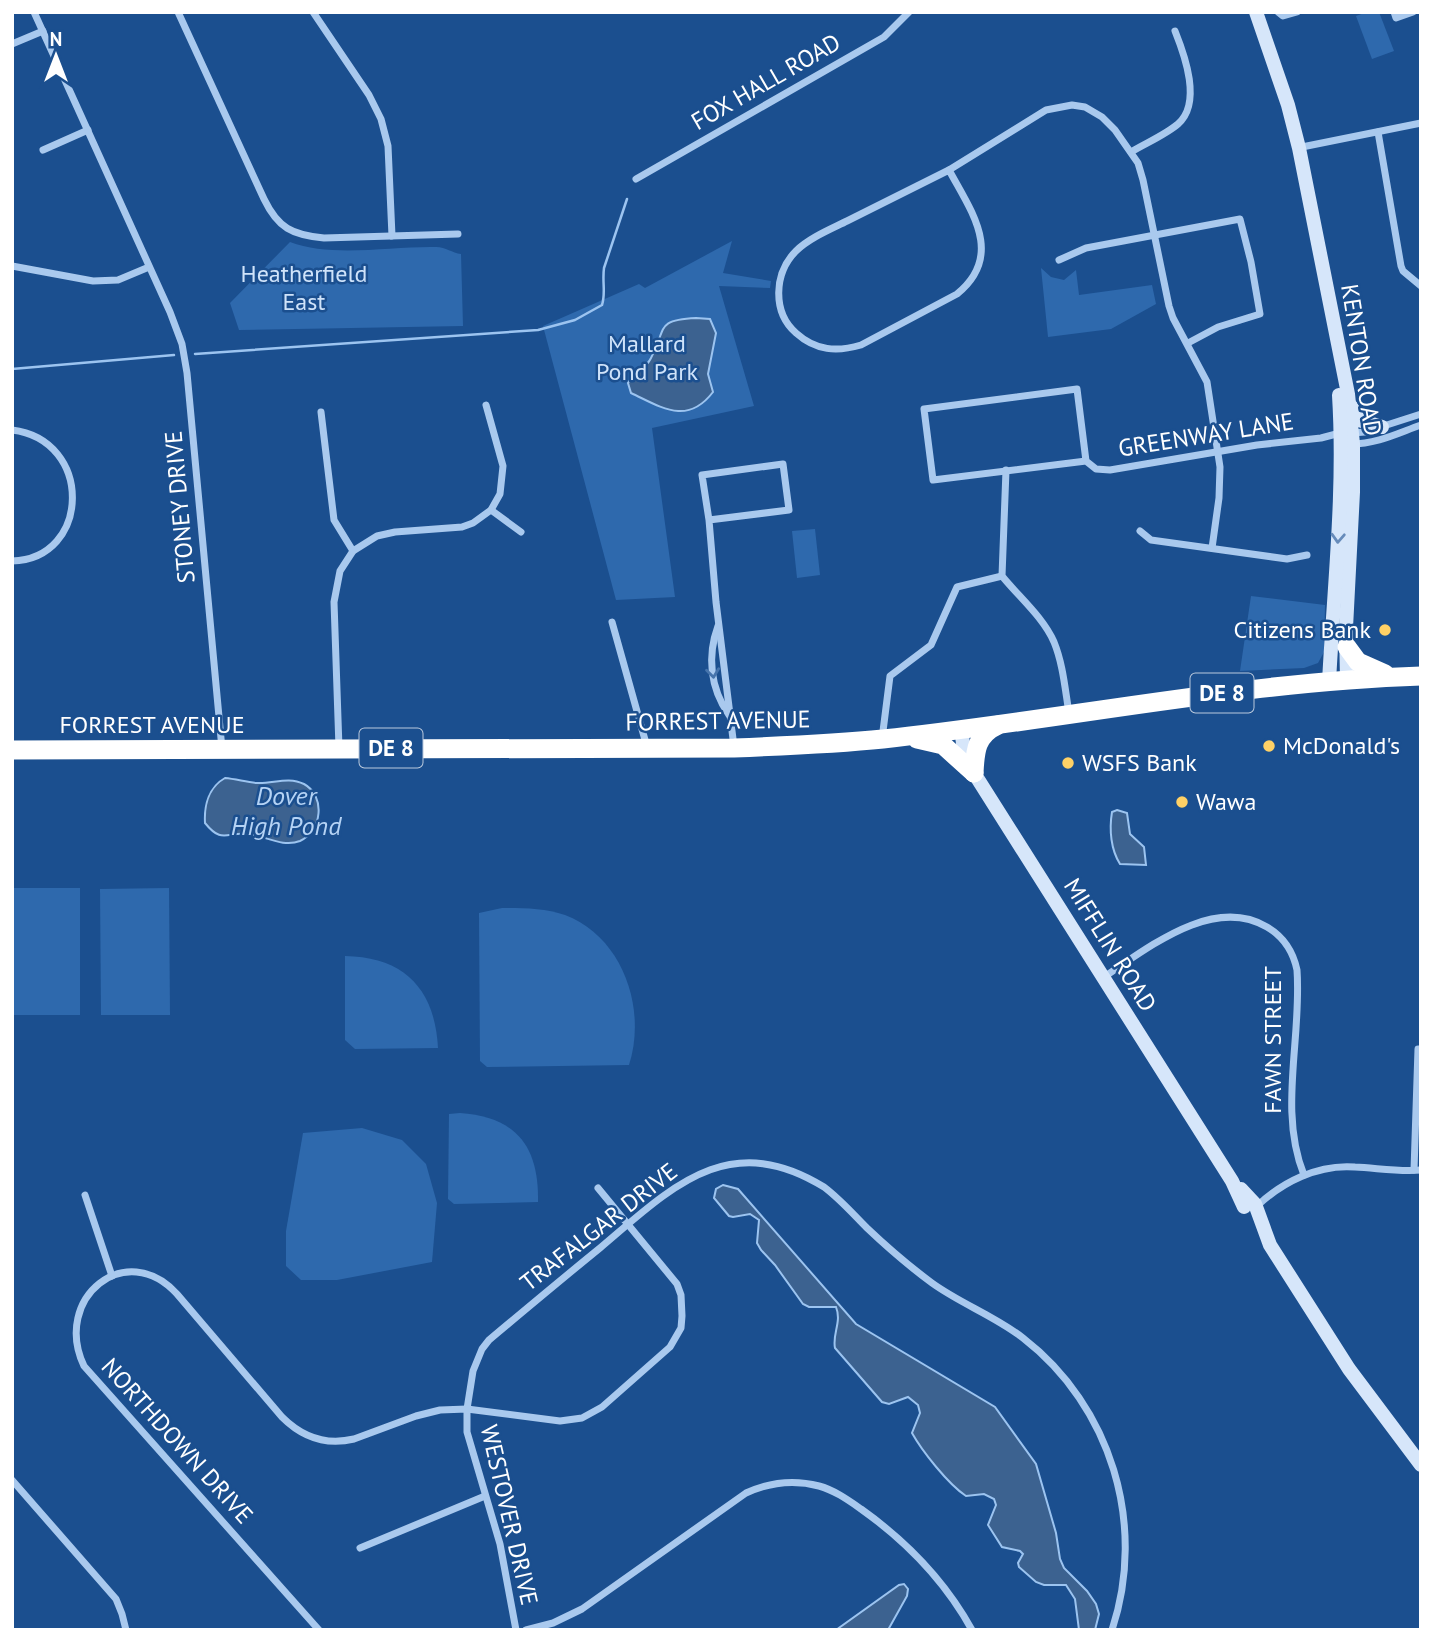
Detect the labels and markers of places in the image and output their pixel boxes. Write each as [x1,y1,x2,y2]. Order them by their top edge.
place label: Citizens Bank [1234,614,1371,645]
marker: Citizens Bank [1377,622,1393,638]
place label: McDonald's [1283,730,1400,761]
marker: McDonald's [1261,738,1277,754]
place label: WSFS Bank [1082,747,1197,778]
marker: WSFS Bank [1060,755,1076,771]
place label: Wawa [1196,786,1256,817]
marker: Wawa [1174,794,1190,810]

